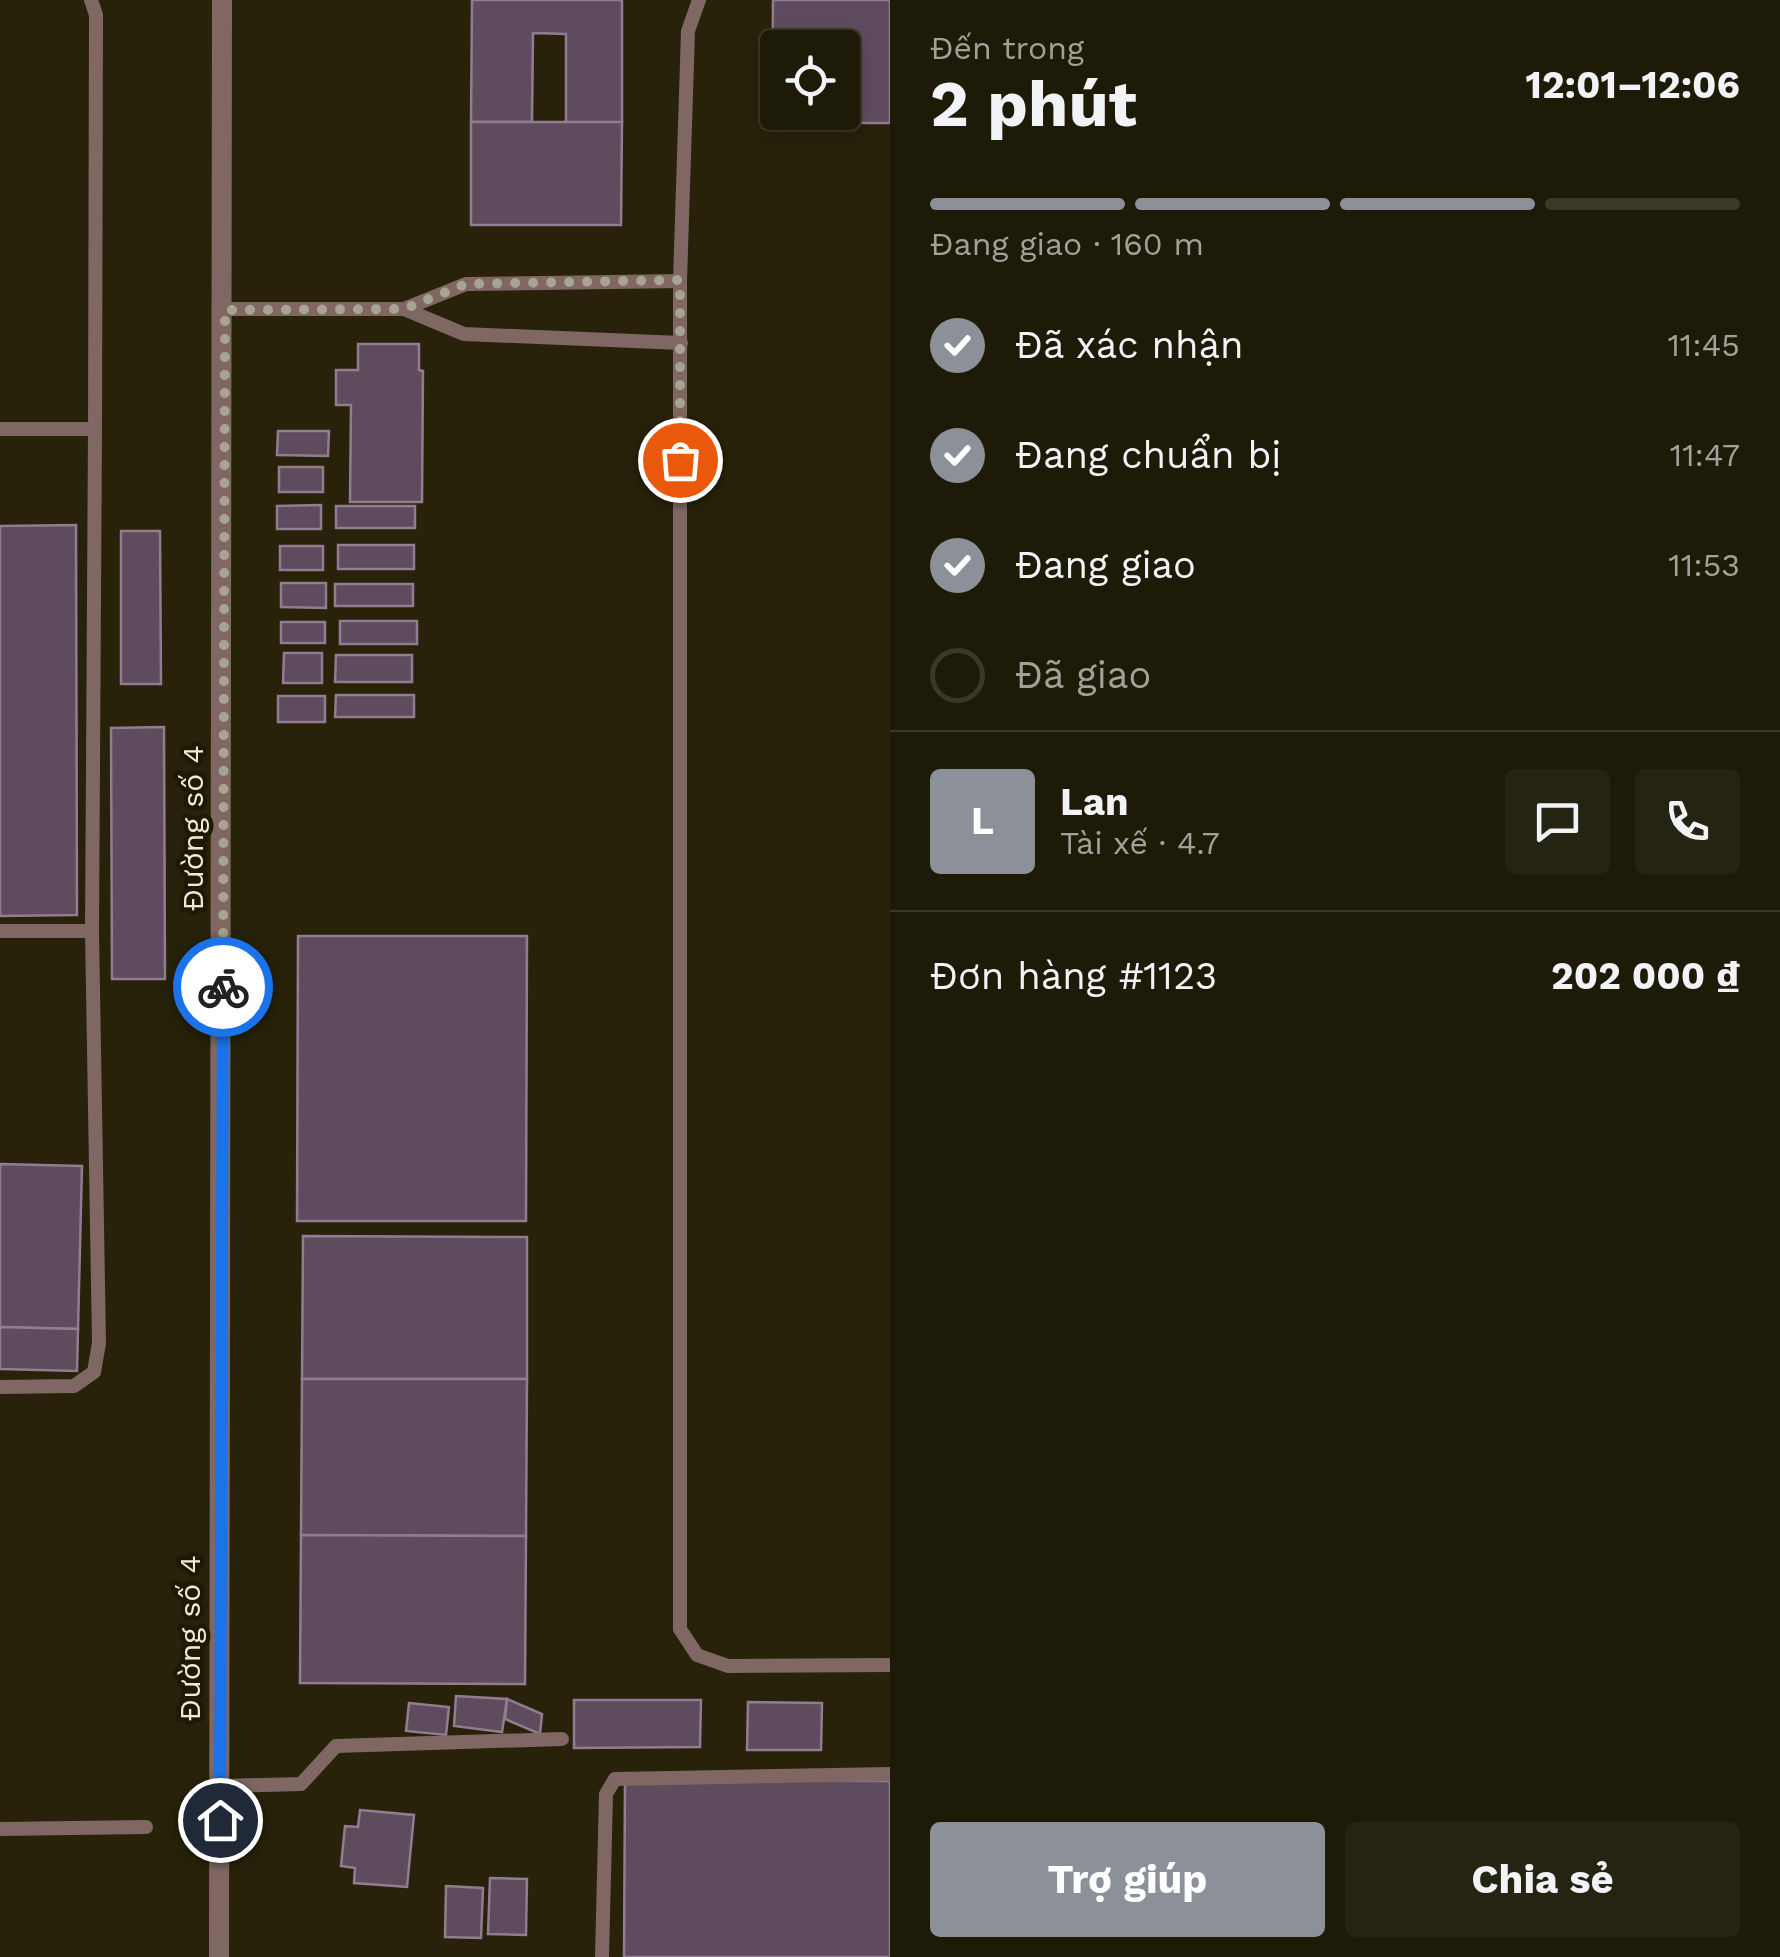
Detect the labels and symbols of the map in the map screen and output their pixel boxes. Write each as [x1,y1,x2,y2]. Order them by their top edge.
pin [638,418,723,503]
street label: Đường số 4 [175,745,210,911]
courier [173,937,273,1037]
street label: Đường số 4 [172,1555,207,1721]
pin [178,1778,263,1863]

